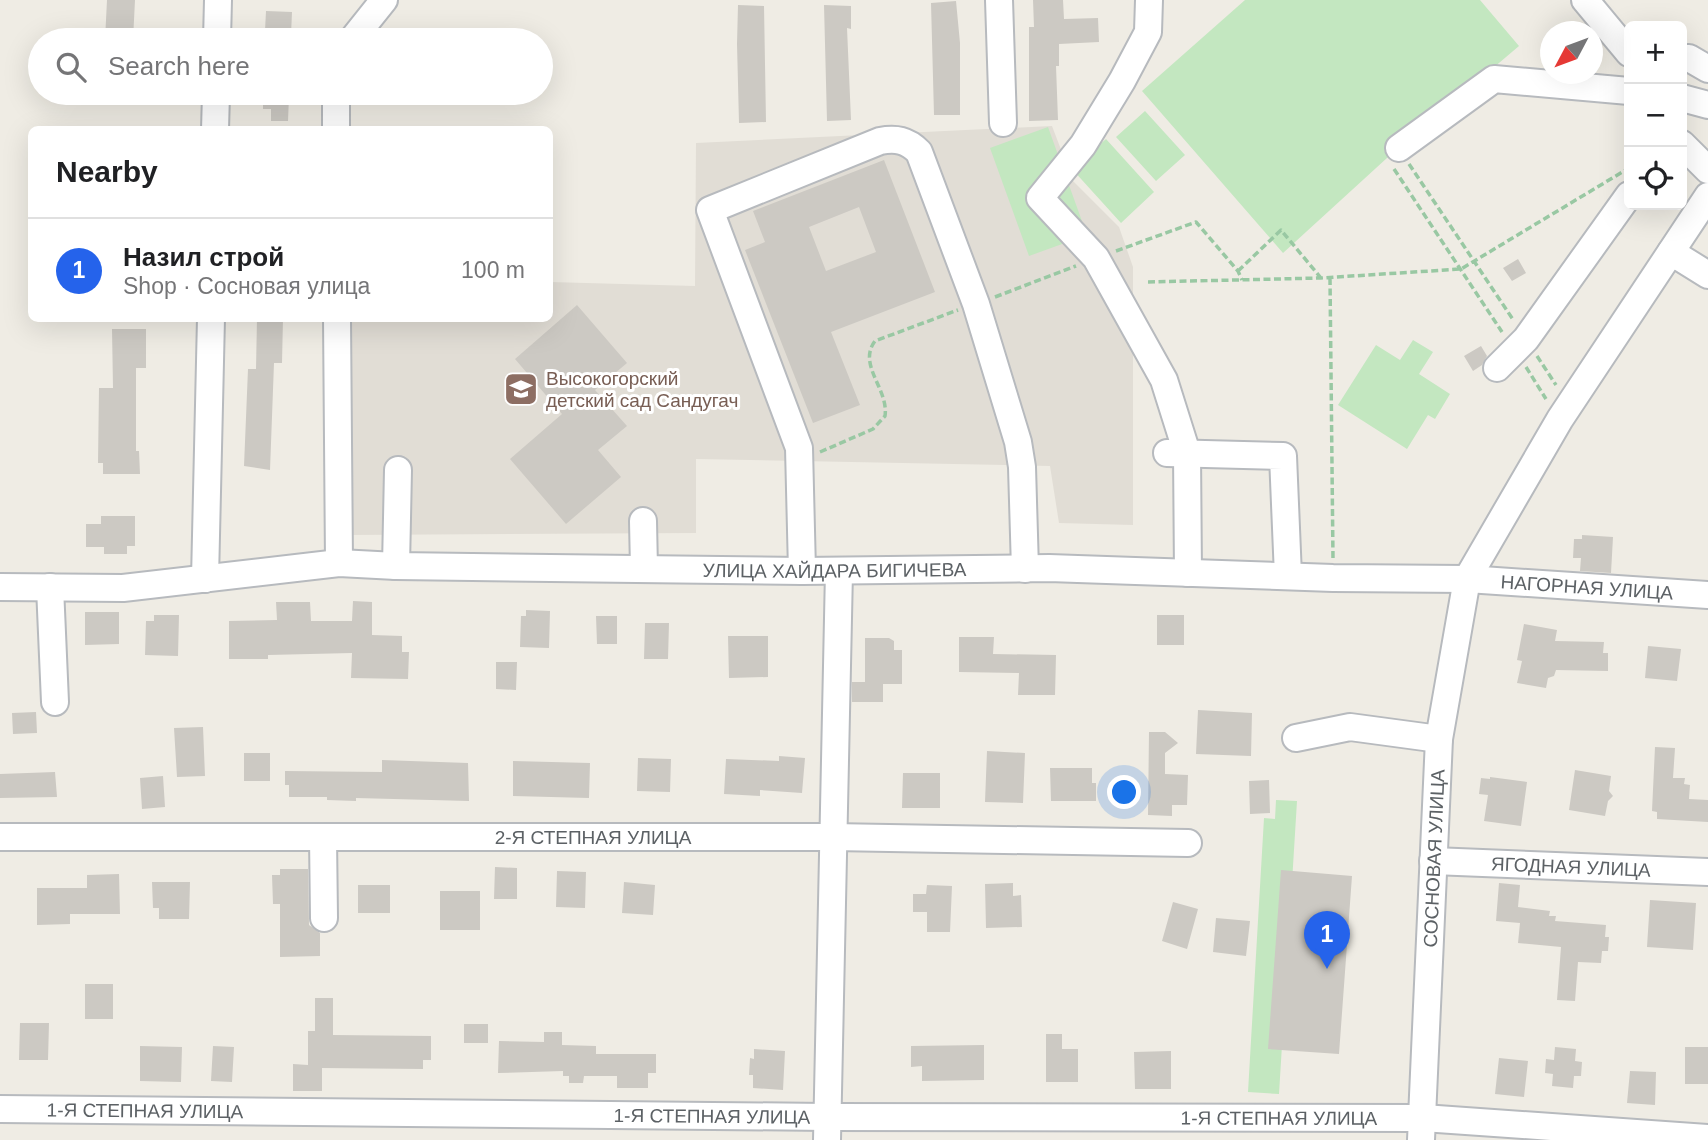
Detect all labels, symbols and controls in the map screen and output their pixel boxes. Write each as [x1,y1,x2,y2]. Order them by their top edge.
north arrow [1540,21,1603,84]
map controls [1624,21,1687,210]
button: + [1624,21,1687,84]
search box [28,28,553,105]
icon: search [52,48,90,86]
text: Search here [108,51,250,81]
button: − [1624,84,1687,147]
button: locate [1624,147,1687,210]
text: Nearby [56,155,158,188]
text: Назил строй [123,242,284,272]
text: 1 [73,257,85,283]
text: 100 m [461,257,525,283]
text: Shop · Сосновая улица [123,273,370,299]
place label: Высокогорский детский сад Сандугач [546,368,738,411]
school or university icon: Высокогорский детский сад Сандугач [502,370,540,408]
street label: УЛИЦА ХАЙДАРА БИГИЧЕВА [702,559,967,582]
street label: НАГОРНАЯ УЛИЦА [1500,571,1674,603]
street label: СОСНОВАЯ УЛИЦА [1419,768,1448,948]
your location [1107,775,1141,809]
street label: 2-Я СТЕПНАЯ УЛИЦА [495,827,692,848]
street label: ЯГОДНАЯ УЛИЦА [1491,853,1652,880]
pin: 1 [1304,911,1350,969]
street label: 1-Я СТЕПНАЯ УЛИЦА [47,1099,244,1122]
street label: 1-Я СТЕПНАЯ УЛИЦА [614,1104,811,1127]
street label: 1-Я СТЕПНАЯ УЛИЦА [1181,1107,1378,1128]

